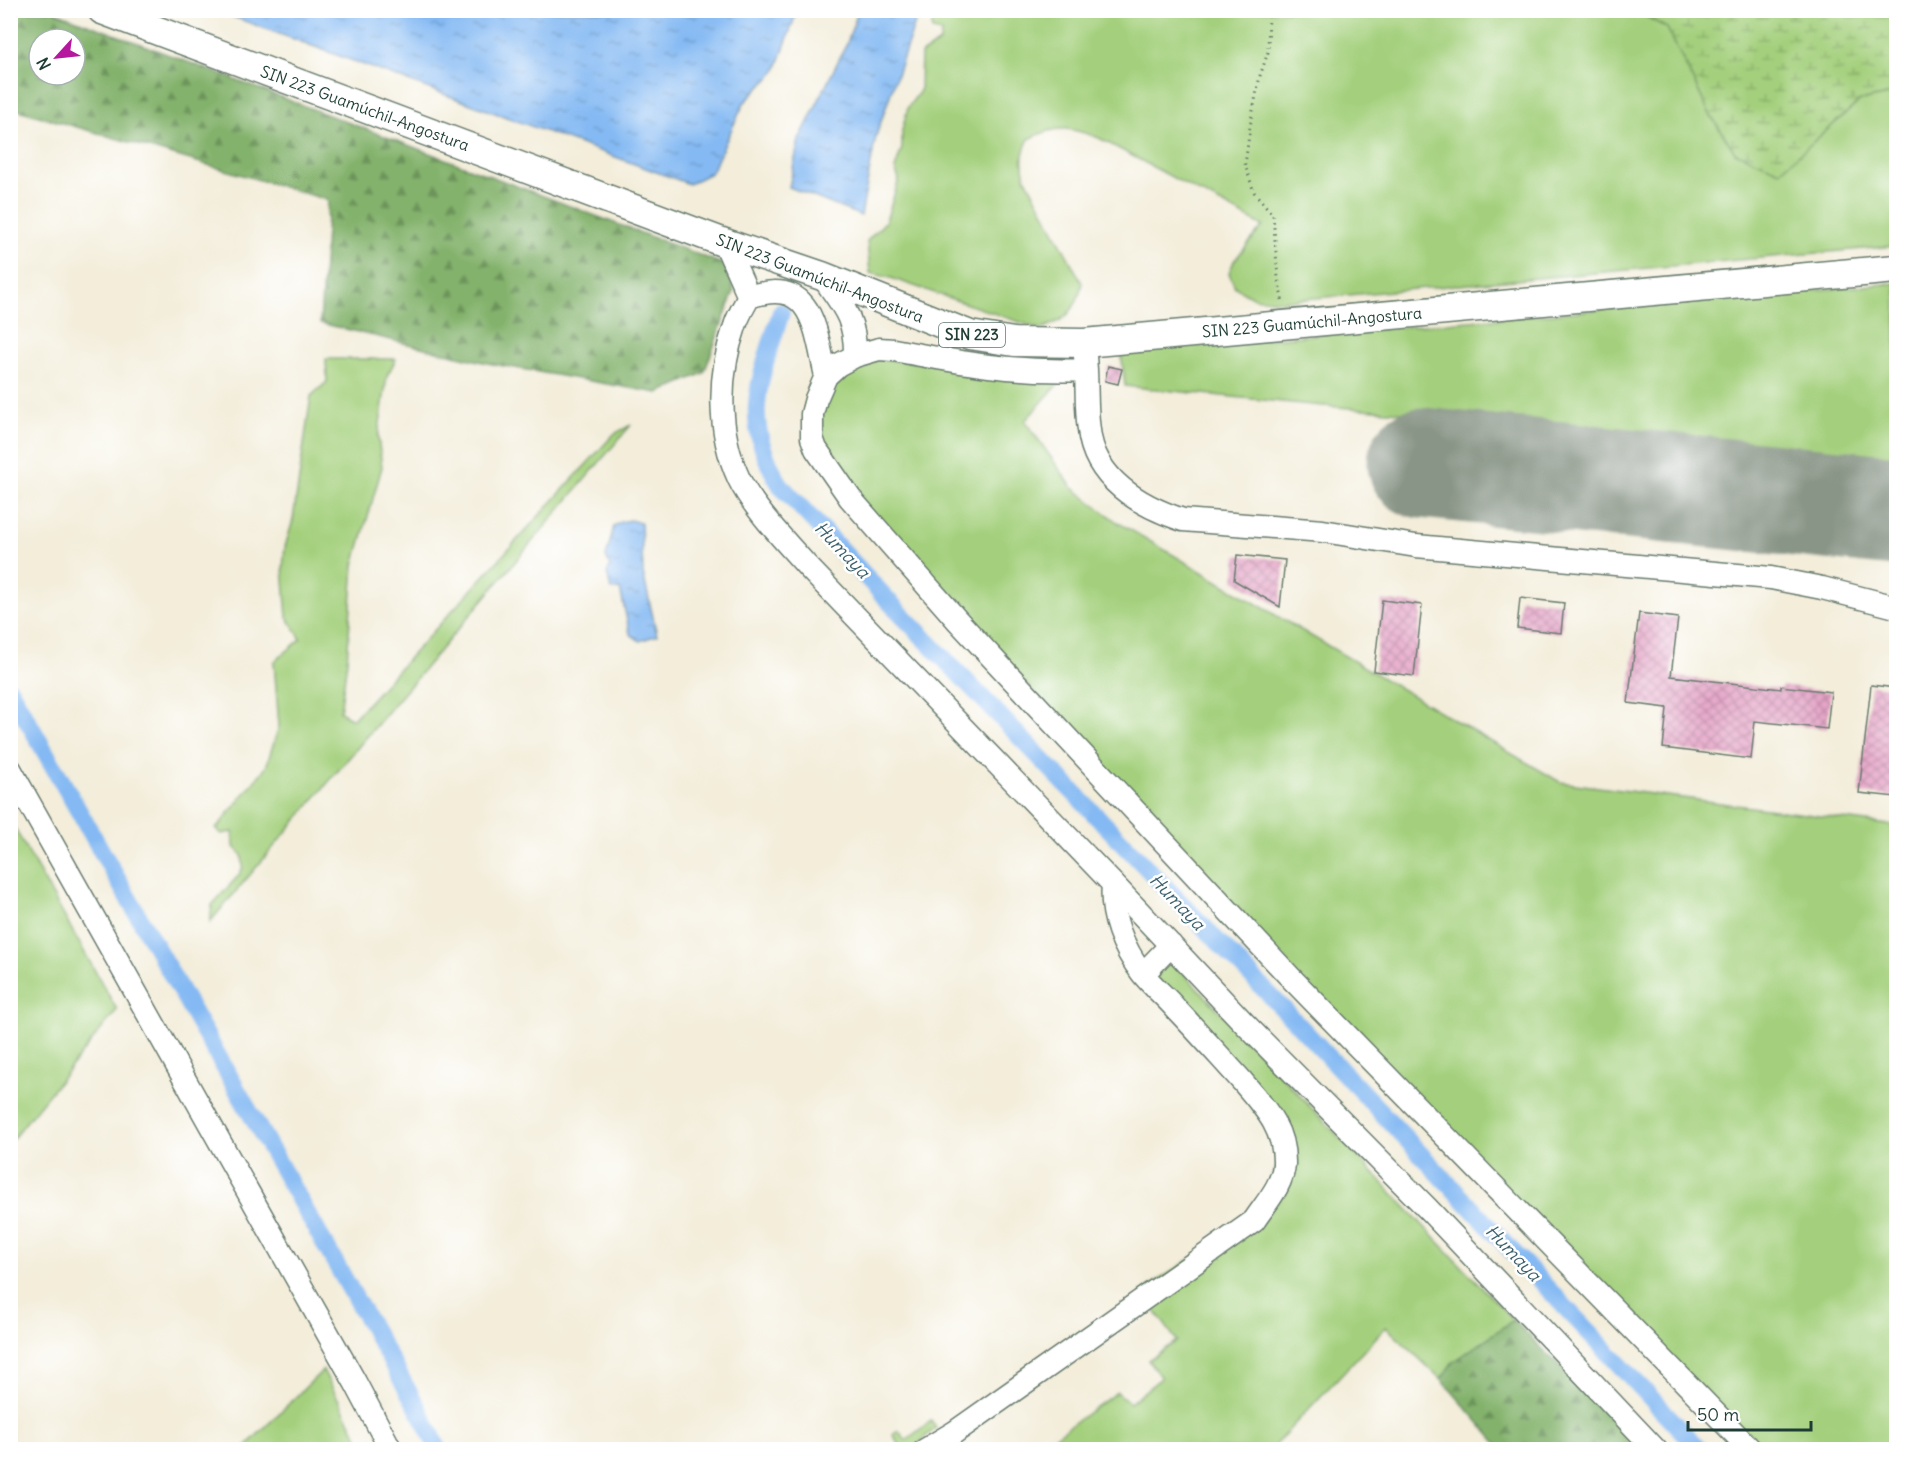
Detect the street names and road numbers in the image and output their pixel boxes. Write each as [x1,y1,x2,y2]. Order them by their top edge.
street label: SIN 223 Guamúchil-Angostura [258,61,472,155]
street label: SIN 223 Guamúchil-Angostura [713,229,927,327]
street label: SIN 223 Guamúchil-Angostura [1201,302,1423,342]
road number: SIN 223 [939,323,1005,347]

